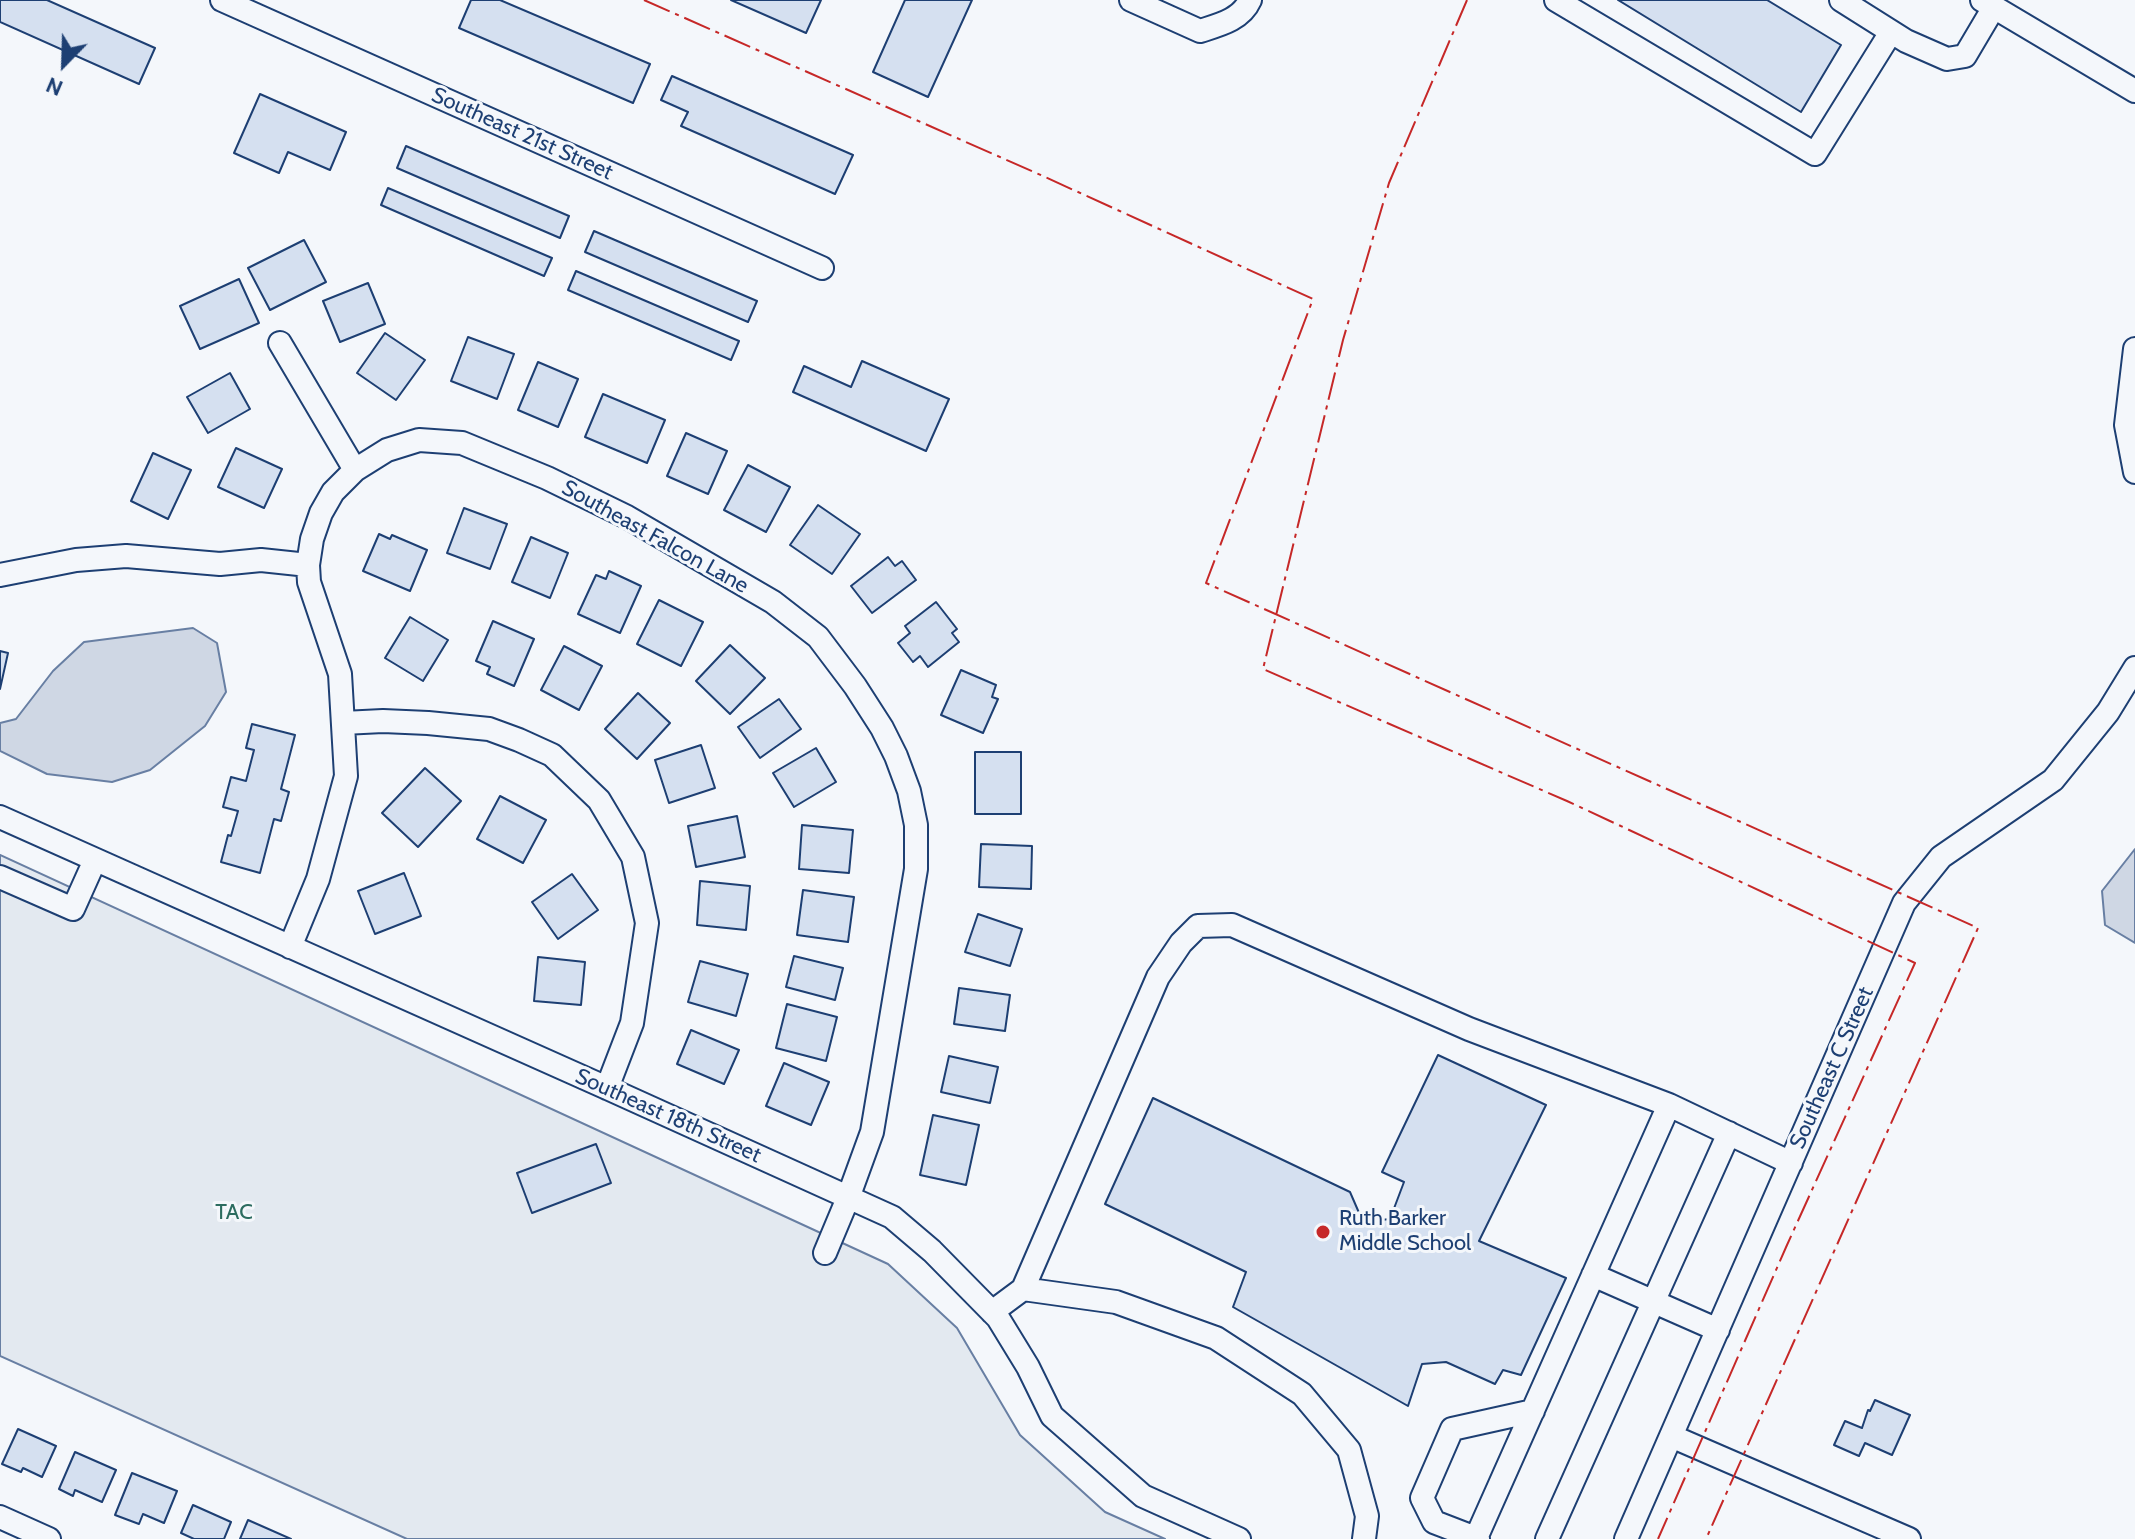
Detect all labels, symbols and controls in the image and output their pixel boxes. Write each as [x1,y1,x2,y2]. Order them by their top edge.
north arrow [24,24,104,104]
text: N [42,71,67,102]
street label: Southeast 21st Street [427,82,617,186]
street label: Southeast Falcon Lane [557,475,753,599]
street label: Southeast C Street [1785,983,1879,1153]
street label: Southeast 18th Street [571,1063,765,1169]
park label: TAC [215,1200,253,1226]
place label: Ruth Barker Middle School [1339,1206,1471,1258]
marker: Ruth Barker Middle School [1314,1223,1332,1241]

